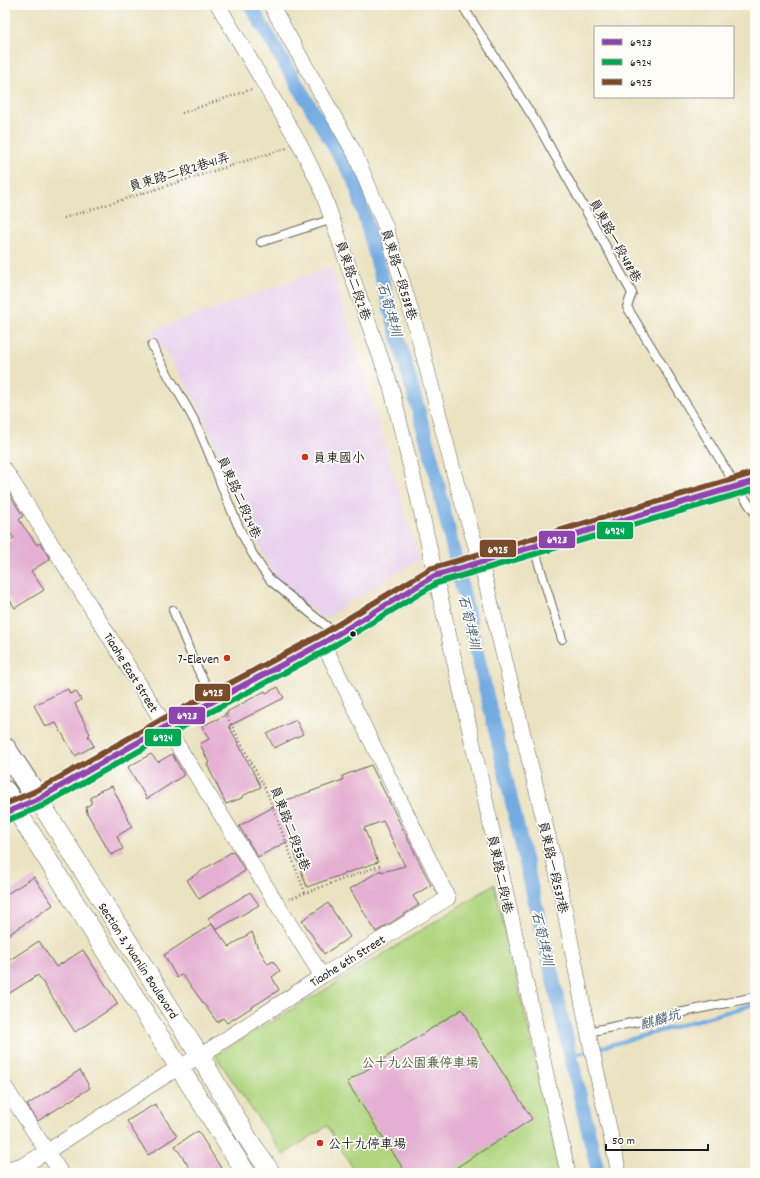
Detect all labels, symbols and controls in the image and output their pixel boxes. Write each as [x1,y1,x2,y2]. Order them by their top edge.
legend [594,26,734,98]
text: 6923 [630,35,652,52]
text: 6924 [630,55,652,72]
text: 6925 [630,75,652,92]
street label: 員東路二段2巷41弄 [127,149,233,198]
street label: 員東路一段488巷 [583,196,645,287]
street label: 員東路一段538巷 [375,227,421,323]
street label: 員東路二段2巷 [329,238,374,323]
water label: 石筍埤圳 [371,280,406,341]
place label: 員東國小 [313,450,365,469]
marker: 員東國小 [300,452,310,462]
street label: 員東路二段24巷 [211,453,265,543]
line badge: 6924 [596,521,634,540]
text: 6924 [605,524,625,540]
line badge: 6923 [538,530,576,549]
text: 6923 [547,533,567,549]
line badge: 6925 [479,539,517,558]
text: 6925 [488,543,508,559]
water label: 石筍埤圳 [452,593,485,654]
unlabelled marker [348,629,358,639]
street label: Tiaohe East Street [98,630,162,717]
place label: 7-Eleven [178,651,219,670]
marker: 7-Eleven [222,653,232,663]
line badge: 6925 [194,683,231,702]
text: 6925 [203,686,223,702]
line badge: 6923 [168,706,206,725]
text: 6923 [177,709,197,725]
line badge: 6924 [144,728,182,747]
text: 6924 [153,731,173,747]
street label: 員東路二段55巷 [264,783,314,874]
street label: 員東路一段537巷 [532,819,571,916]
street label: 員東路二段1巷 [481,833,516,916]
street label: Section 3, Yuanlin Boulevard [92,899,182,1023]
water label: 石筍埤圳 [525,909,558,970]
street label: Tiaohe 6th Street [307,931,390,993]
water label: 麒麟坑 [638,1005,685,1036]
park label: 公十九公園兼停車場 [361,1055,479,1074]
scale bar [606,1126,708,1152]
text: 50 m [612,1133,635,1150]
place label: 公十九停車場 [328,1136,406,1155]
marker: 公十九停車場 [315,1138,325,1148]

